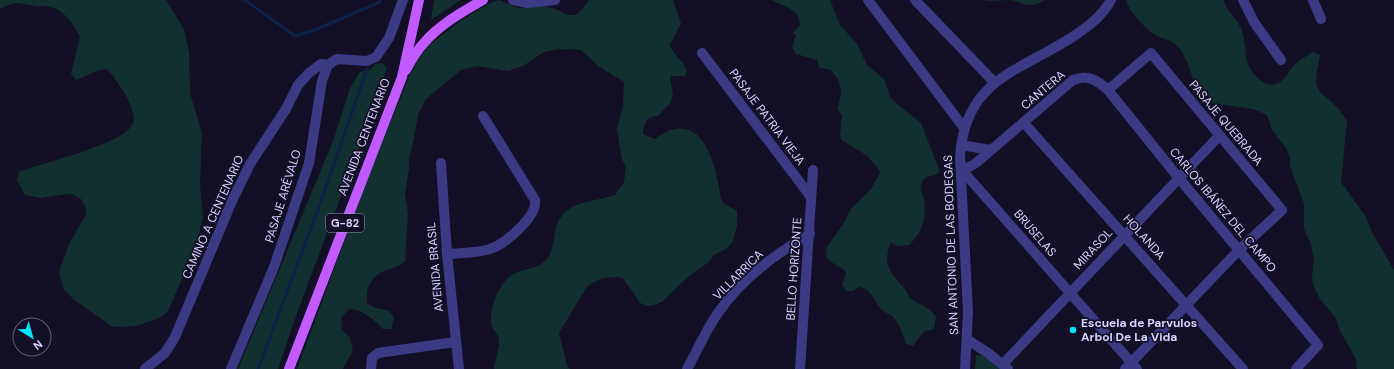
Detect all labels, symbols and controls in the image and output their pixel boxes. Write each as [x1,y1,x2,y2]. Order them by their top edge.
street label: PASAJE PATRIA VIEJA [725,66,809,168]
street label: CANTERA [1017,67,1069,113]
street label: AVENIDA CENTENARIO [334,76,394,198]
street label: PASAJE QUEBRADA [1186,77,1266,169]
street label: CARLOS IBÁÑEZ DEL CAMPO [1166,144,1280,276]
street label: PASAJE ARÉVALO [261,148,305,244]
street label: CAMINO A CENTENARIO [178,153,248,281]
street label: SAN ANTONIO DE LAS BODEGAS [940,155,962,335]
street label: BRUSELAS [1010,206,1060,260]
street label: HOLANDA [1119,211,1169,263]
road number: G-82 [326,214,364,232]
street label: BELLO HORIZONTE [782,217,806,321]
street label: AVENIDA BRASIL [423,221,447,313]
street label: MIRASOL [1070,225,1116,273]
street label: VILLARRICA [709,246,767,304]
place label: Escuela de Parvulos Arbol De La Vida [1081,315,1197,345]
north arrow [12,317,52,357]
marker: Escuela de Parvulos Arbol De La Vida [1068,325,1078,335]
text: N [31,337,45,353]

